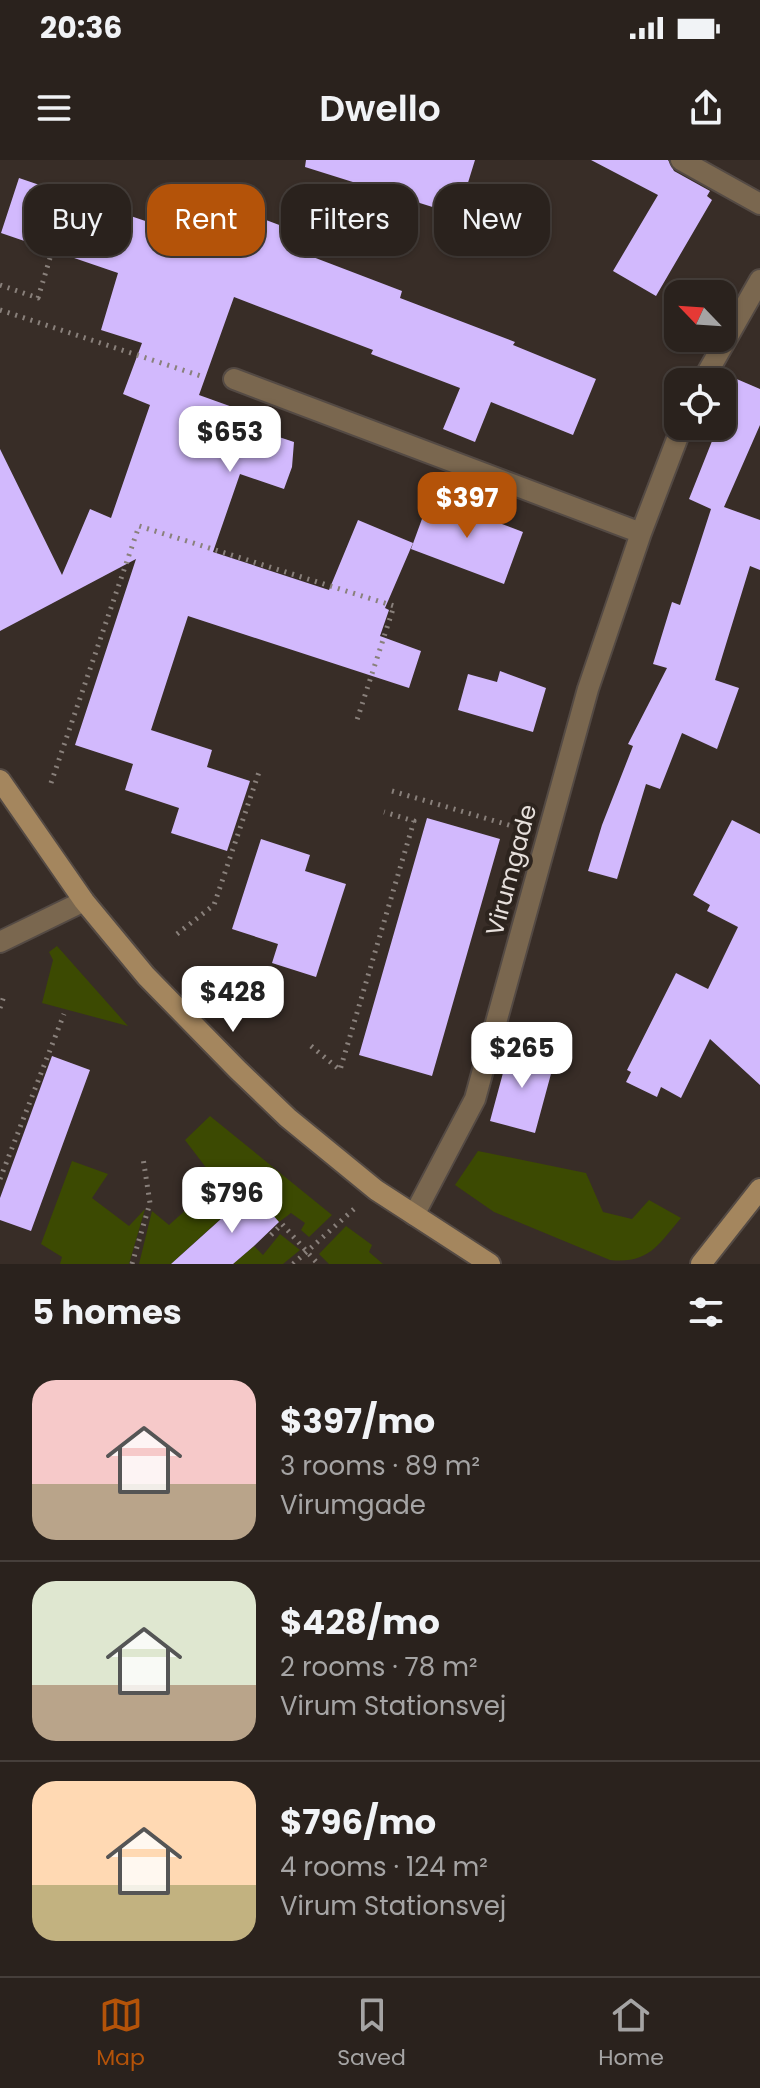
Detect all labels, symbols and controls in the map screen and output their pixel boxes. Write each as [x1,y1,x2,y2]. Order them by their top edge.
text: 20:36 [40,6,122,49]
text: Dwello [319,83,441,134]
icon: menu [32,86,76,130]
icon: share [684,86,728,130]
chip: Buy [24,184,131,256]
chip: Rent [147,184,265,256]
chip: Filters [281,184,418,256]
chip: New [434,184,550,256]
north arrow [664,280,736,352]
map controls [664,280,736,440]
button: locate [664,368,736,440]
pin: $653 [183,406,277,474]
text: $653 [197,414,263,450]
pin: $397 [420,472,514,540]
text: $397 [436,480,498,516]
street label: Virumgade [478,801,544,939]
pin: $428 [186,966,280,1034]
text: $428 [200,974,266,1010]
pin: $265 [475,1022,569,1090]
text: $265 [489,1030,555,1066]
pin: $796 [185,1167,279,1235]
text: $796 [200,1175,264,1211]
text: 5 homes [32,1288,182,1336]
icon: filters [684,1290,728,1334]
text: $397/mo [280,1397,435,1445]
icon: home [96,1412,192,1508]
text: 3 rooms · 89 m² [280,1448,480,1484]
text: Virumgade [280,1487,426,1523]
text: $428/mo [280,1598,440,1646]
icon: home [96,1613,192,1709]
text: 2 rooms · 78 m² [280,1649,478,1685]
text: Virum Stationsvej [280,1688,506,1724]
text: $796/mo [280,1798,436,1846]
icon: home [96,1813,192,1909]
text: 4 rooms · 124 m² [280,1849,488,1885]
text: Virum Stationsvej [280,1888,506,1924]
tab: Map [96,1993,145,2074]
tab: Saved [337,1993,406,2074]
tab: Home [598,1993,664,2074]

